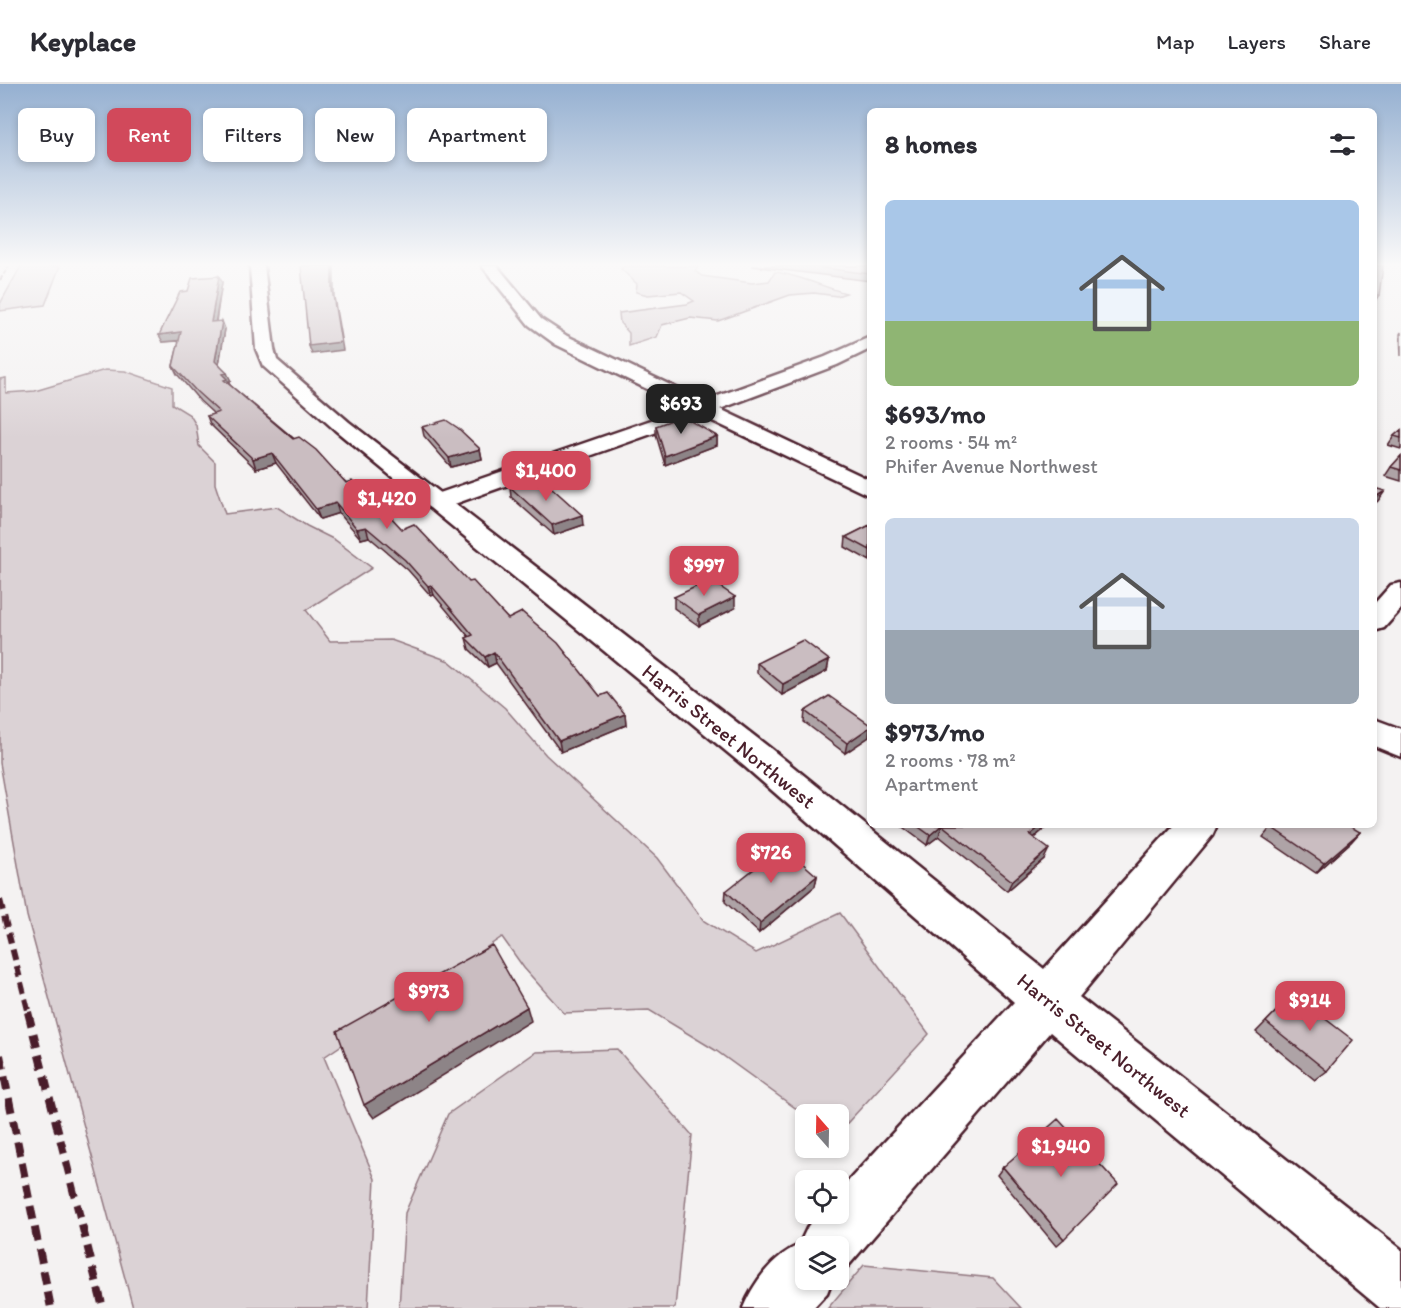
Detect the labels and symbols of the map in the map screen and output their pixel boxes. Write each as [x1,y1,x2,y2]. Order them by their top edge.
pin: $693 [645,384,717,435]
pin: $1,400 [497,451,595,502]
pin: $1,420 [338,479,436,530]
pin: $997 [668,546,740,597]
street label: Harris Street Northwest [637,658,821,814]
pin: $726 [735,833,807,884]
street label: Harris Street Northwest [1012,967,1196,1123]
pin: $973 [393,972,465,1023]
pin: $914 [1274,981,1346,1032]
north arrow [795,1104,849,1158]
pin: $1,940 [1012,1127,1110,1178]

